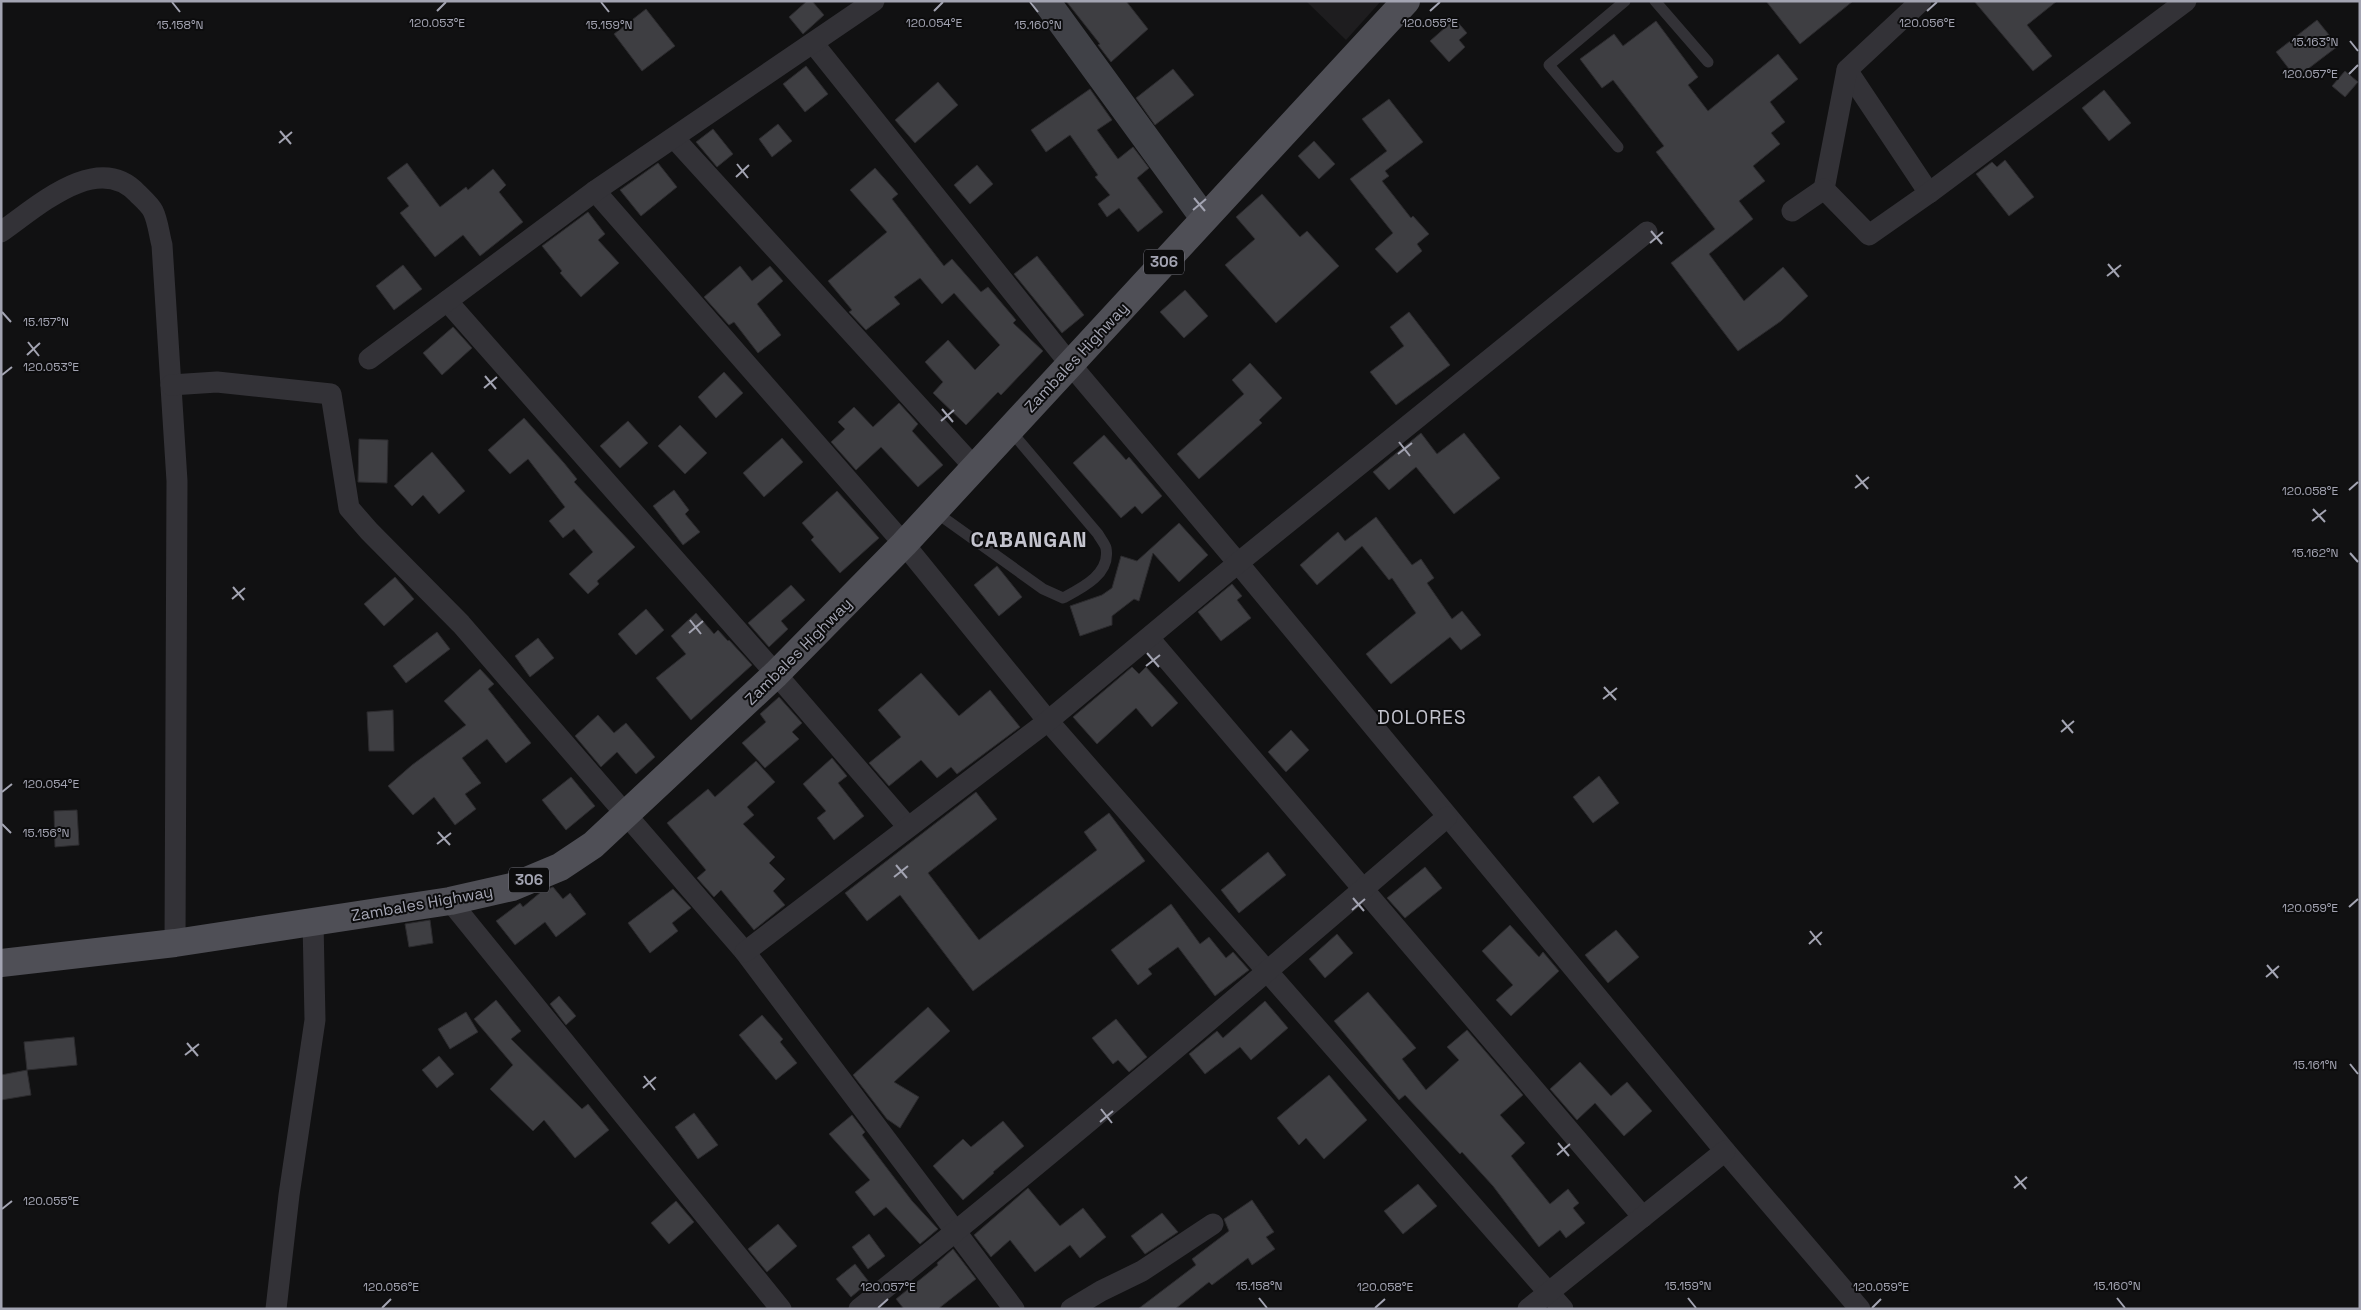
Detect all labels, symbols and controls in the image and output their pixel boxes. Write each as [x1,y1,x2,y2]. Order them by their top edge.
text: 120.053°E [409,15,465,31]
text: 120.054°E [906,15,962,31]
text: 120.055°E [1402,15,1458,31]
text: 120.056°E [1899,15,1955,31]
text: 15.158°N [157,17,203,33]
text: 15.159°N [586,17,632,33]
text: 15.160°N [1014,17,1062,33]
text: 15.163°N [2292,34,2338,50]
text: 120.057°E [2282,66,2338,82]
road number: 306 [1144,250,1184,274]
street label: Zambales Highway [1020,298,1133,417]
text: 15.157°N [23,314,69,330]
text: 120.053°E [23,359,79,375]
text: 120.058°E [2282,483,2338,499]
district label: CABANGAN [970,526,1088,553]
text: 15.162°N [2292,545,2338,561]
street label: Zambales Highway [740,593,857,710]
district label: DOLORES [1377,705,1467,730]
text: 120.054°E [23,776,79,792]
text: 15.156°N [23,825,69,841]
road number: 306 [509,868,549,892]
street label: Zambales Highway [350,881,495,926]
text: 120.059°E [2282,900,2338,916]
text: 15.161°N [2293,1057,2337,1073]
text: 120.055°E [23,1193,79,1209]
text: 15.158°N [1236,1278,1282,1294]
text: 15.159°N [1665,1278,1711,1294]
text: 15.160°N [2093,1278,2141,1294]
text: 120.056°E [363,1279,419,1295]
text: 120.057°E [860,1279,916,1295]
text: 120.058°E [1357,1279,1413,1295]
text: 120.059°E [1853,1279,1909,1295]

